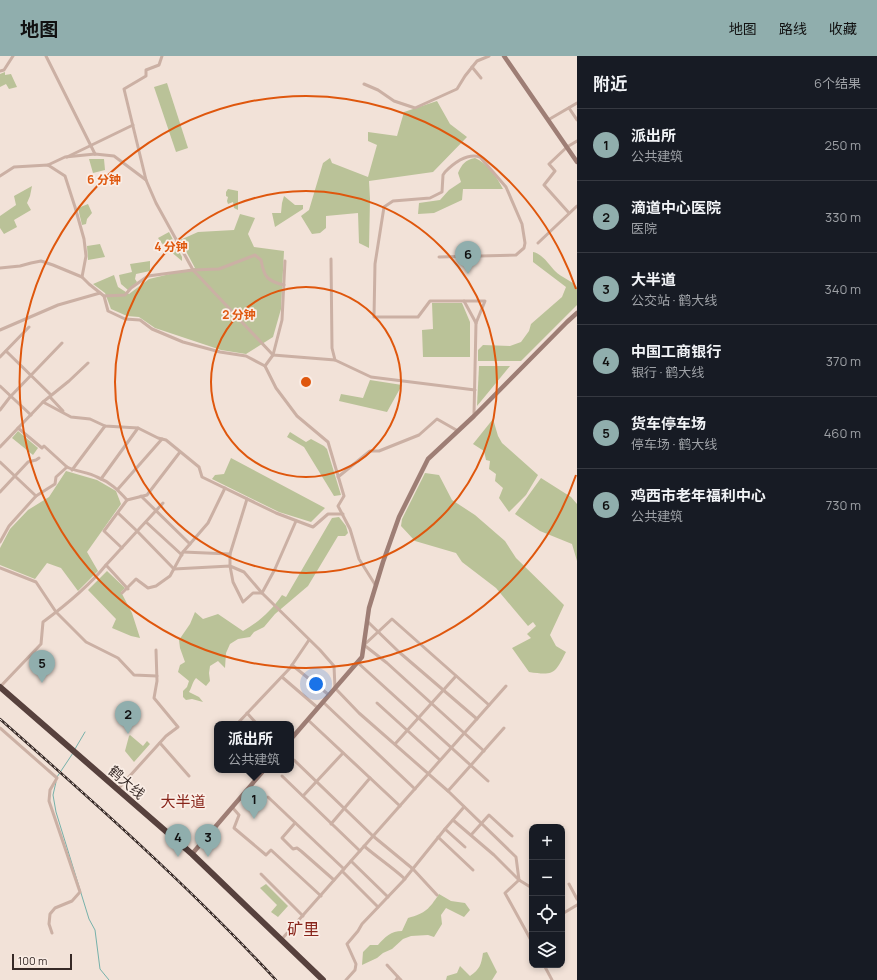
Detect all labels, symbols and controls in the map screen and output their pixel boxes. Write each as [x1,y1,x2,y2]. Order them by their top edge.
text: 地图 [20,16,58,42]
text: 地图 [729,19,757,38]
text: 路线 [779,19,807,38]
text: 收藏 [829,19,857,38]
text: 附近 [593,72,627,95]
text: 6个结果 [814,74,861,92]
text: 派出所 [631,125,676,146]
text: 1 [603,136,609,154]
text: 250 m [825,136,861,154]
text: 公共建筑 [631,147,683,165]
text: 6 分钟 [87,171,121,188]
text: 滴道中心医院 [631,197,721,218]
text: 2 [602,208,610,226]
text: 330 m [825,208,861,226]
text: 医院 [631,219,657,237]
text: 4 分钟 [154,238,188,255]
pin: 6 [455,241,481,274]
text: 大半道 [631,269,676,290]
text: 3 [602,280,610,298]
text: 340 m [825,280,861,298]
text: 公交站 · 鹤大线 [631,291,717,309]
text: 2 分钟 [222,306,256,323]
text: 中国工商银行 [631,341,721,362]
text: 4 [602,352,610,370]
text: 370 m [826,352,861,370]
text: 银行 · 鹤大线 [631,363,704,381]
centre of rings [299,375,313,389]
text: 货车停车场 [631,413,706,434]
text: 5 [602,424,610,442]
text: 460 m [824,424,861,442]
text: 停车场 · 鹤大线 [631,435,717,453]
text: 鸡西市老年福利中心 [631,485,766,506]
text: 6 [602,496,610,514]
text: 730 m [826,496,861,514]
text: 公共建筑 [631,507,683,525]
pin: 5 [29,650,55,683]
your location [306,674,326,694]
pin: 2 [115,701,141,734]
popup [214,721,294,773]
text: 派出所 [228,728,273,749]
text: 公共建筑 [228,750,280,768]
street label: 鹤大线 [105,761,149,803]
pin: 1 [241,786,267,819]
district label: 大半道 [160,791,206,812]
pin: 4 [165,824,191,857]
pin: 3 [195,824,221,857]
map controls [529,824,565,968]
button: + [529,824,565,860]
button: − [529,860,565,896]
button: locate [529,896,565,932]
district label: 矿里 [287,918,319,940]
button: layers [529,932,565,968]
scale bar [12,952,72,971]
text: 100 m [18,953,47,968]

